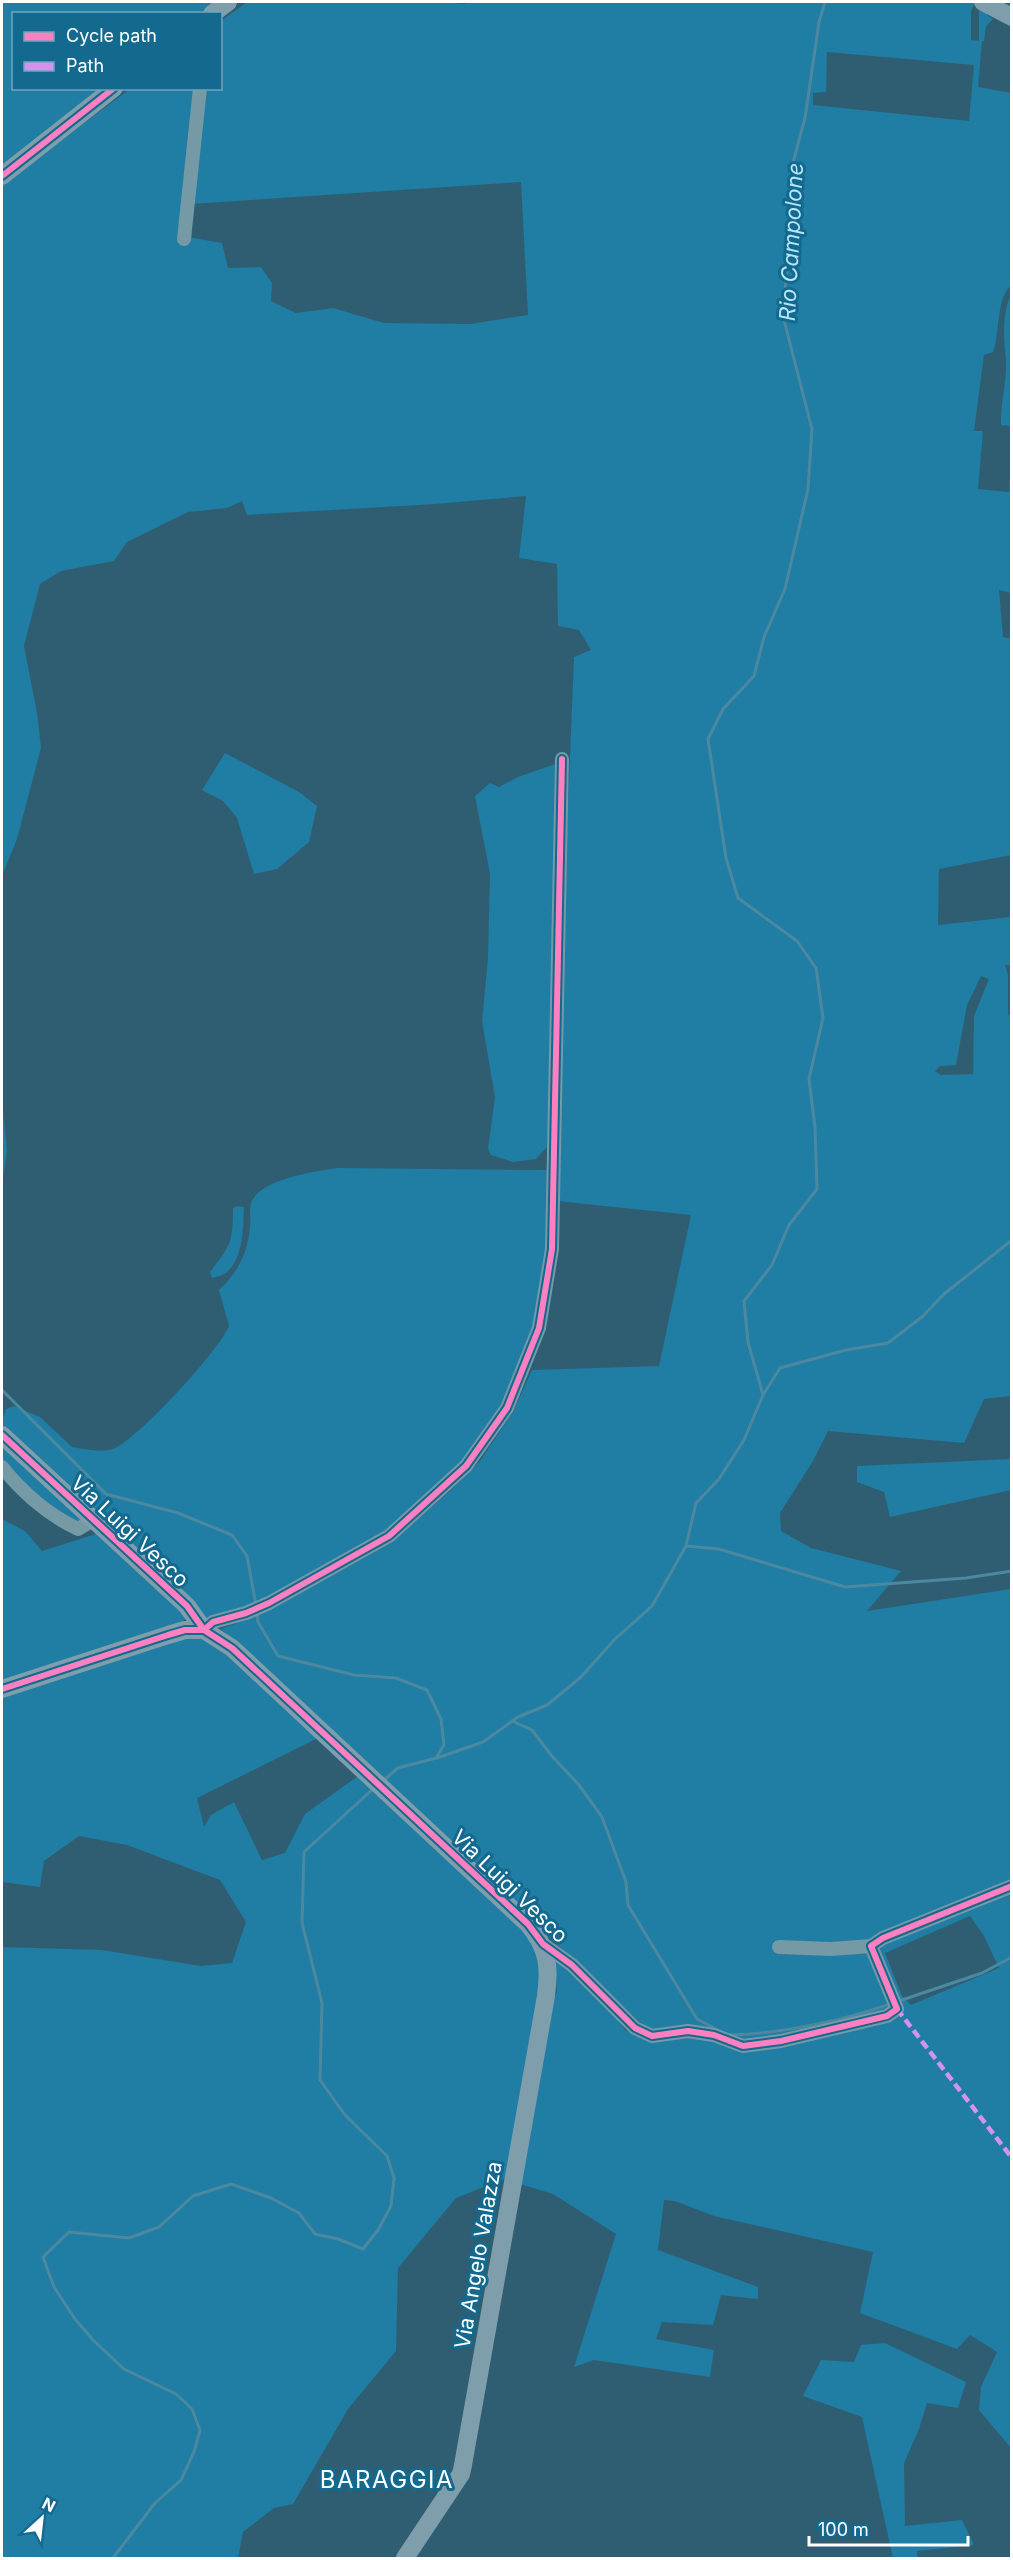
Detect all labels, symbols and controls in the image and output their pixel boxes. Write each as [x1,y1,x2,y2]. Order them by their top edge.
legend [12,12,222,90]
text: Cycle path [66,25,157,46]
text: Path [66,55,104,76]
water label: Rio Campolone [774,162,808,322]
street label: Via Luigi Vesco [66,1470,194,1592]
street label: Via Luigi Vesco [447,1824,573,1948]
street label: Via Angelo Valazza [449,2159,507,2351]
district label: BARAGGIA [320,2465,454,2494]
north arrow [12,2488,72,2548]
text: N [39,2493,59,2516]
scale bar [809,2509,968,2547]
text: 100 m [818,2519,869,2540]

